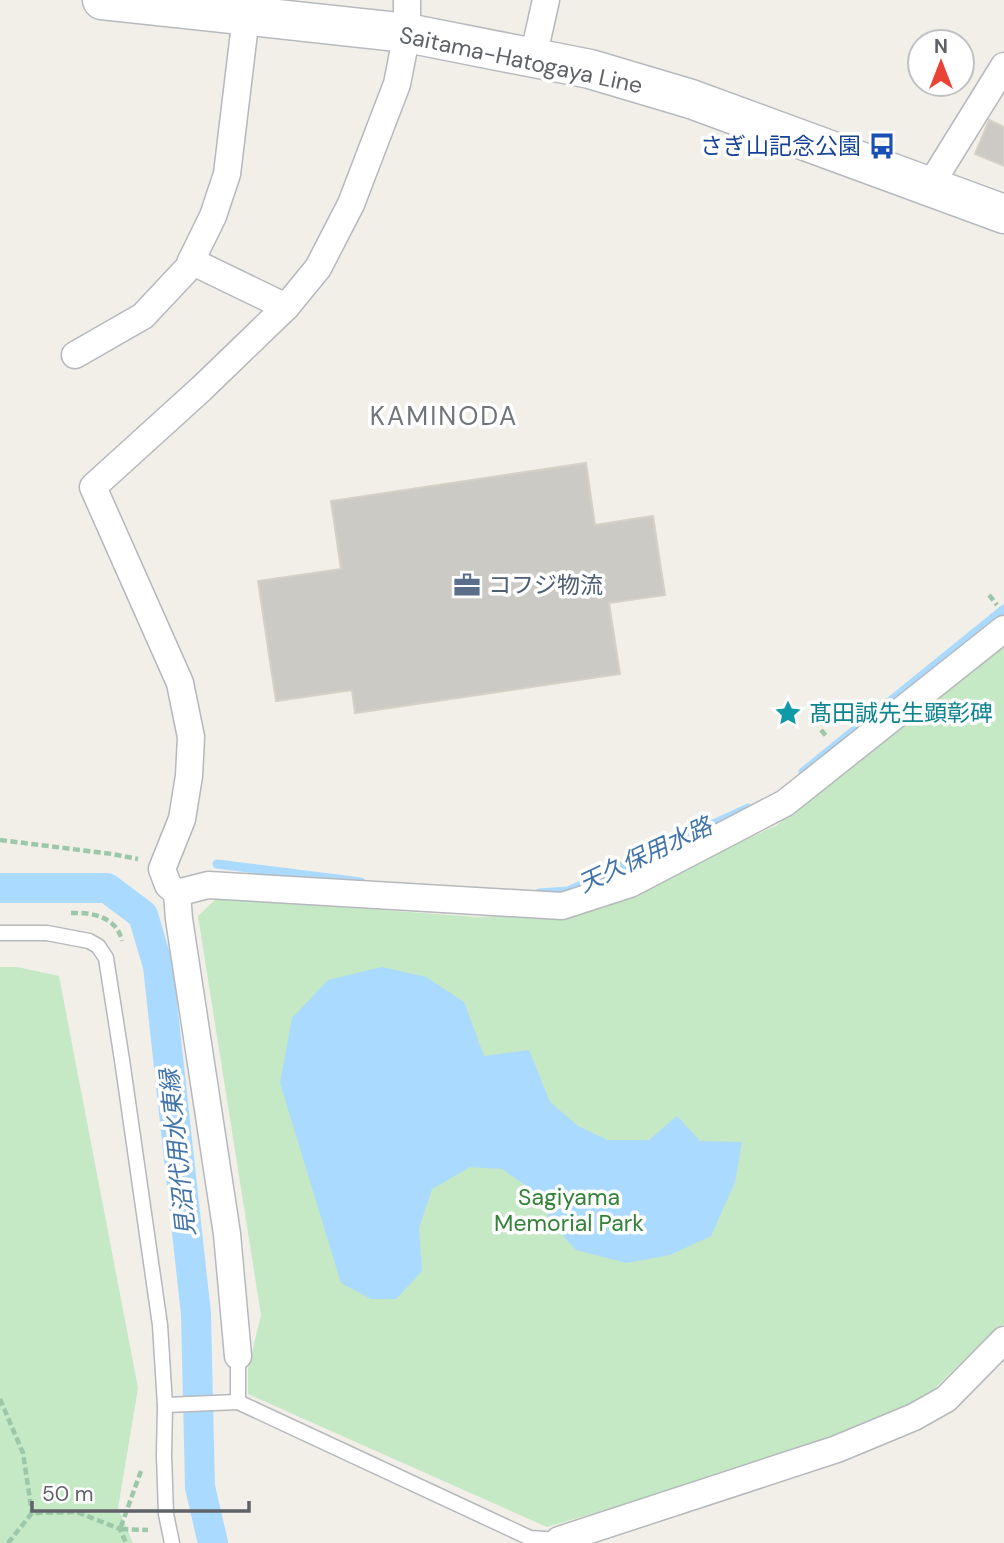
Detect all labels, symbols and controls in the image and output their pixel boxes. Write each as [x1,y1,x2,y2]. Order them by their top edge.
street label: Saitama-Hatogaya Line [397,20,645,100]
north arrow [906,28,976,98]
text: N [934,34,948,59]
place label: さぎ山記念公園 [700,131,861,161]
bus stop icon: さぎ山記念公園 [867,131,897,161]
district label: KAMINODA [370,399,518,433]
office icon: コフジ物流 [452,570,482,600]
place label: コフジ物流 [488,570,603,600]
place icon: 髙田誠先生顕彰碑 [773,698,803,728]
place label: 髙田誠先生顕彰碑 [809,698,993,728]
water label: 天久保用水路 [573,809,718,899]
water label: 見沼代用水東縁 [153,1065,202,1238]
park label: Sagiyama Memorial Park [494,1182,644,1238]
scale bar [32,1470,248,1514]
text: 50 m [42,1480,93,1508]

